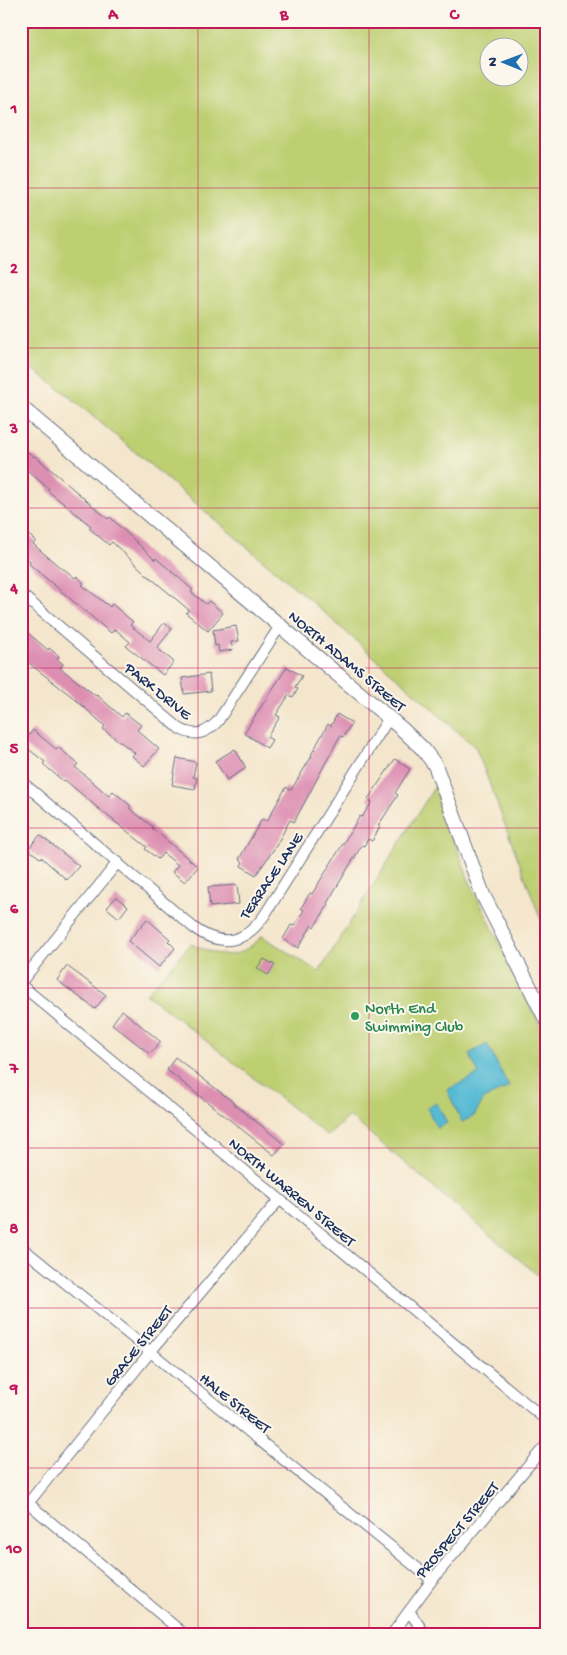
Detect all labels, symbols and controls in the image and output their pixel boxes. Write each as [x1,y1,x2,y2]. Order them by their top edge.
text: A [107,7,119,26]
text: B [279,7,289,26]
text: C [449,7,460,26]
north arrow [480,38,530,88]
text: N [485,57,502,67]
text: 1 [10,101,17,120]
text: 2 [10,261,18,280]
text: 3 [9,421,18,440]
text: 4 [9,581,18,600]
street label: NORTH ADAMS STREET [283,608,409,718]
street label: PARK DRIVE [119,659,195,726]
text: 5 [10,741,19,760]
street label: TERRACE LANE [236,829,309,925]
text: 6 [10,901,19,920]
place label: North End Swimming Club [365,1001,464,1038]
marker: North End Swimming Club [349,1010,361,1022]
text: 7 [9,1061,19,1080]
street label: NORTH WARREN STREET [224,1135,359,1253]
text: 8 [10,1221,19,1240]
street label: GRACE STREET [101,1302,179,1391]
street label: HALE STREET [194,1370,274,1440]
text: 9 [9,1381,18,1400]
street label: PROSPECT STREET [412,1479,505,1584]
text: 10 [5,1541,22,1560]

